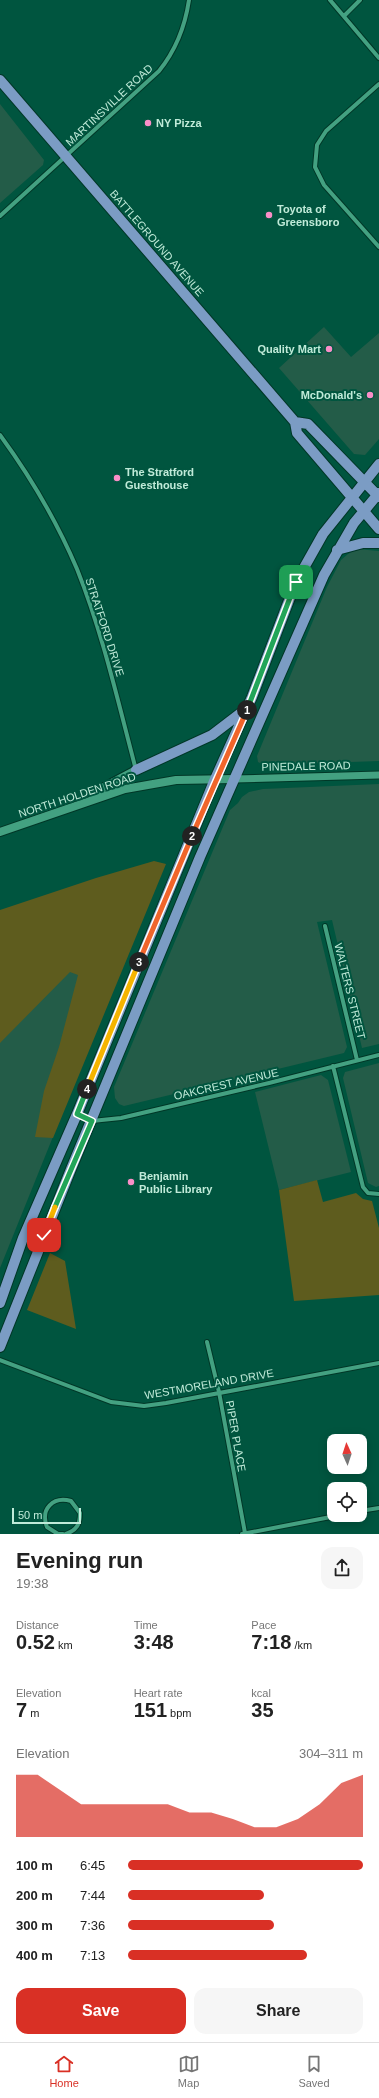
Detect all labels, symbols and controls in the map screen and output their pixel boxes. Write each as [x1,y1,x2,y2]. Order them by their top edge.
street label: MARTINSVILLE ROAD [63,62,155,148]
place label: NY Pizza [156,117,203,129]
marker: NY Pizza [143,118,153,128]
street label: BATTLEGROUND AVENUE [108,188,206,298]
place label: Toyota of Greensboro [277,203,340,228]
marker: Toyota of Greensboro [264,210,274,220]
place label: Quality Mart [257,343,321,355]
marker: Quality Mart [324,344,334,354]
place label: McDonald's [301,389,362,401]
marker: McDonald's [365,390,375,400]
place label: The Stratford Guesthouse [125,466,194,491]
marker: The Stratford Guesthouse [112,473,122,483]
pin [279,565,313,599]
icon: arrive [285,571,307,593]
street label: STRATFORD DRIVE [83,576,127,678]
pin: 1 [237,700,257,720]
text: 1 [244,704,250,716]
street label: PINEDALE ROAD [261,759,351,773]
street label: NORTH HOLDEN ROAD [17,770,137,820]
pin: 2 [182,826,202,846]
text: 2 [189,830,195,842]
street label: WALTERS STREET [332,942,368,1040]
pin: 3 [129,952,149,972]
text: 3 [136,956,142,968]
street label: OAKCREST AVENUE [172,1066,280,1102]
pin: 4 [77,1079,97,1099]
text: 4 [84,1083,90,1095]
place label: Benjamin Public Library [139,1170,213,1195]
marker: Benjamin Public Library [126,1177,136,1187]
pin [27,1218,61,1252]
icon: check [33,1224,55,1246]
street label: WESTMORELAND DRIVE [144,1367,274,1401]
street label: PIPER PLACE [224,1399,248,1473]
north arrow [327,1434,367,1474]
map controls [327,1434,367,1522]
button: locate [327,1482,367,1522]
scale bar [12,1506,81,1525]
text: 50 m [18,1509,42,1521]
button: share [321,1547,363,1589]
text: Evening run [16,1548,143,1573]
text: 19:38 [16,1576,49,1591]
text: Distance [16,1619,59,1631]
text: Time [134,1619,158,1631]
text: Pace [251,1619,276,1631]
text: 0.52 [16,1631,55,1653]
text: 3:48 [134,1631,174,1653]
text: 7:18 [251,1631,291,1653]
text: km [55,1639,73,1651]
text: /km [291,1639,312,1651]
text: Elevation [16,1687,61,1699]
text: Heart rate [134,1687,183,1699]
text: kcal [251,1687,271,1699]
text: 7 [16,1699,27,1721]
text: 151 [134,1699,167,1721]
text: 35 [251,1699,274,1721]
text: m [27,1707,39,1719]
text: bpm [167,1707,192,1719]
text: Elevation [16,1746,69,1761]
text: 304–311 m [299,1746,363,1761]
text: 100 m [16,1858,53,1873]
text: 6:45 [80,1858,105,1873]
text: 200 m [16,1888,53,1903]
text: 7:44 [80,1888,105,1903]
text: 300 m [16,1918,53,1933]
text: 7:36 [80,1918,105,1933]
text: 400 m [16,1948,53,1963]
text: 7:13 [80,1948,105,1963]
button: Save [16,1988,186,2034]
button: Share [194,1988,363,2034]
tab: Home [49,2053,79,2089]
tab: Map [178,2053,200,2089]
tab: Saved [298,2053,330,2089]

